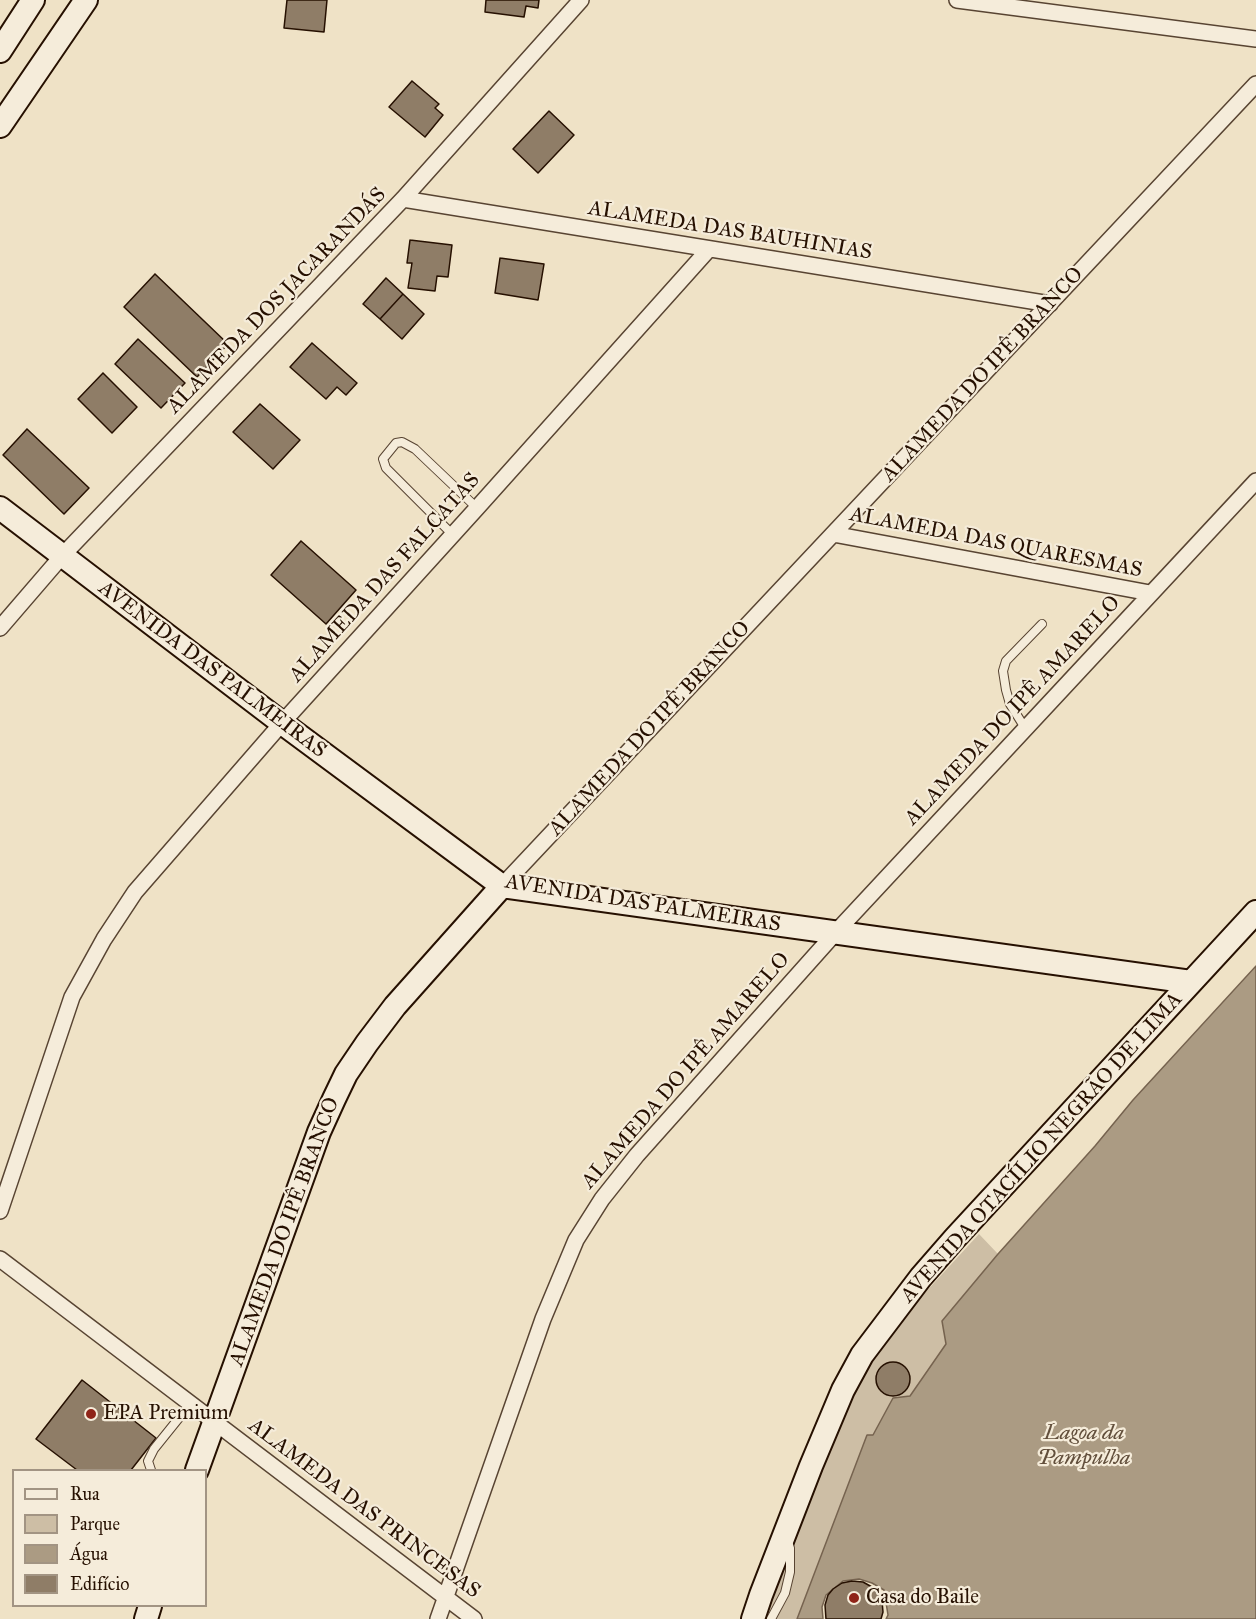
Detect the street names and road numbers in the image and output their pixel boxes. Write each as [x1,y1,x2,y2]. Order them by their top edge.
street label: ALAMEDA DOS JACARANDÁS [162,183,392,419]
street label: ALAMEDA DAS BAUHINIAS [586,196,874,266]
street label: ALAMEDA DO IPÊ BRANCO [877,262,1089,488]
street label: ALAMEDA DAS FALCATAS [284,468,486,688]
street label: ALAMEDA DAS QUARESMAS [848,502,1144,584]
street label: AVENIDA DAS PALMEIRAS [93,576,331,764]
street label: ALAMEDA DO IPÊ AMARELO [900,591,1126,831]
street label: ALAMEDA DO IPÊ BRANCO [544,616,756,842]
street label: AVENIDA DAS PALMEIRAS [503,870,783,938]
street label: ALAMEDA DO IPÊ AMARELO [576,948,796,1194]
street label: AVENIDA OTACÍLIO NEGRÃO DE LIMA [896,988,1188,1308]
street label: ALAMEDA DO IPÊ BRANCO [225,1094,345,1370]
street label: ALAMEDA DAS PRINCESAS [243,1413,485,1605]

